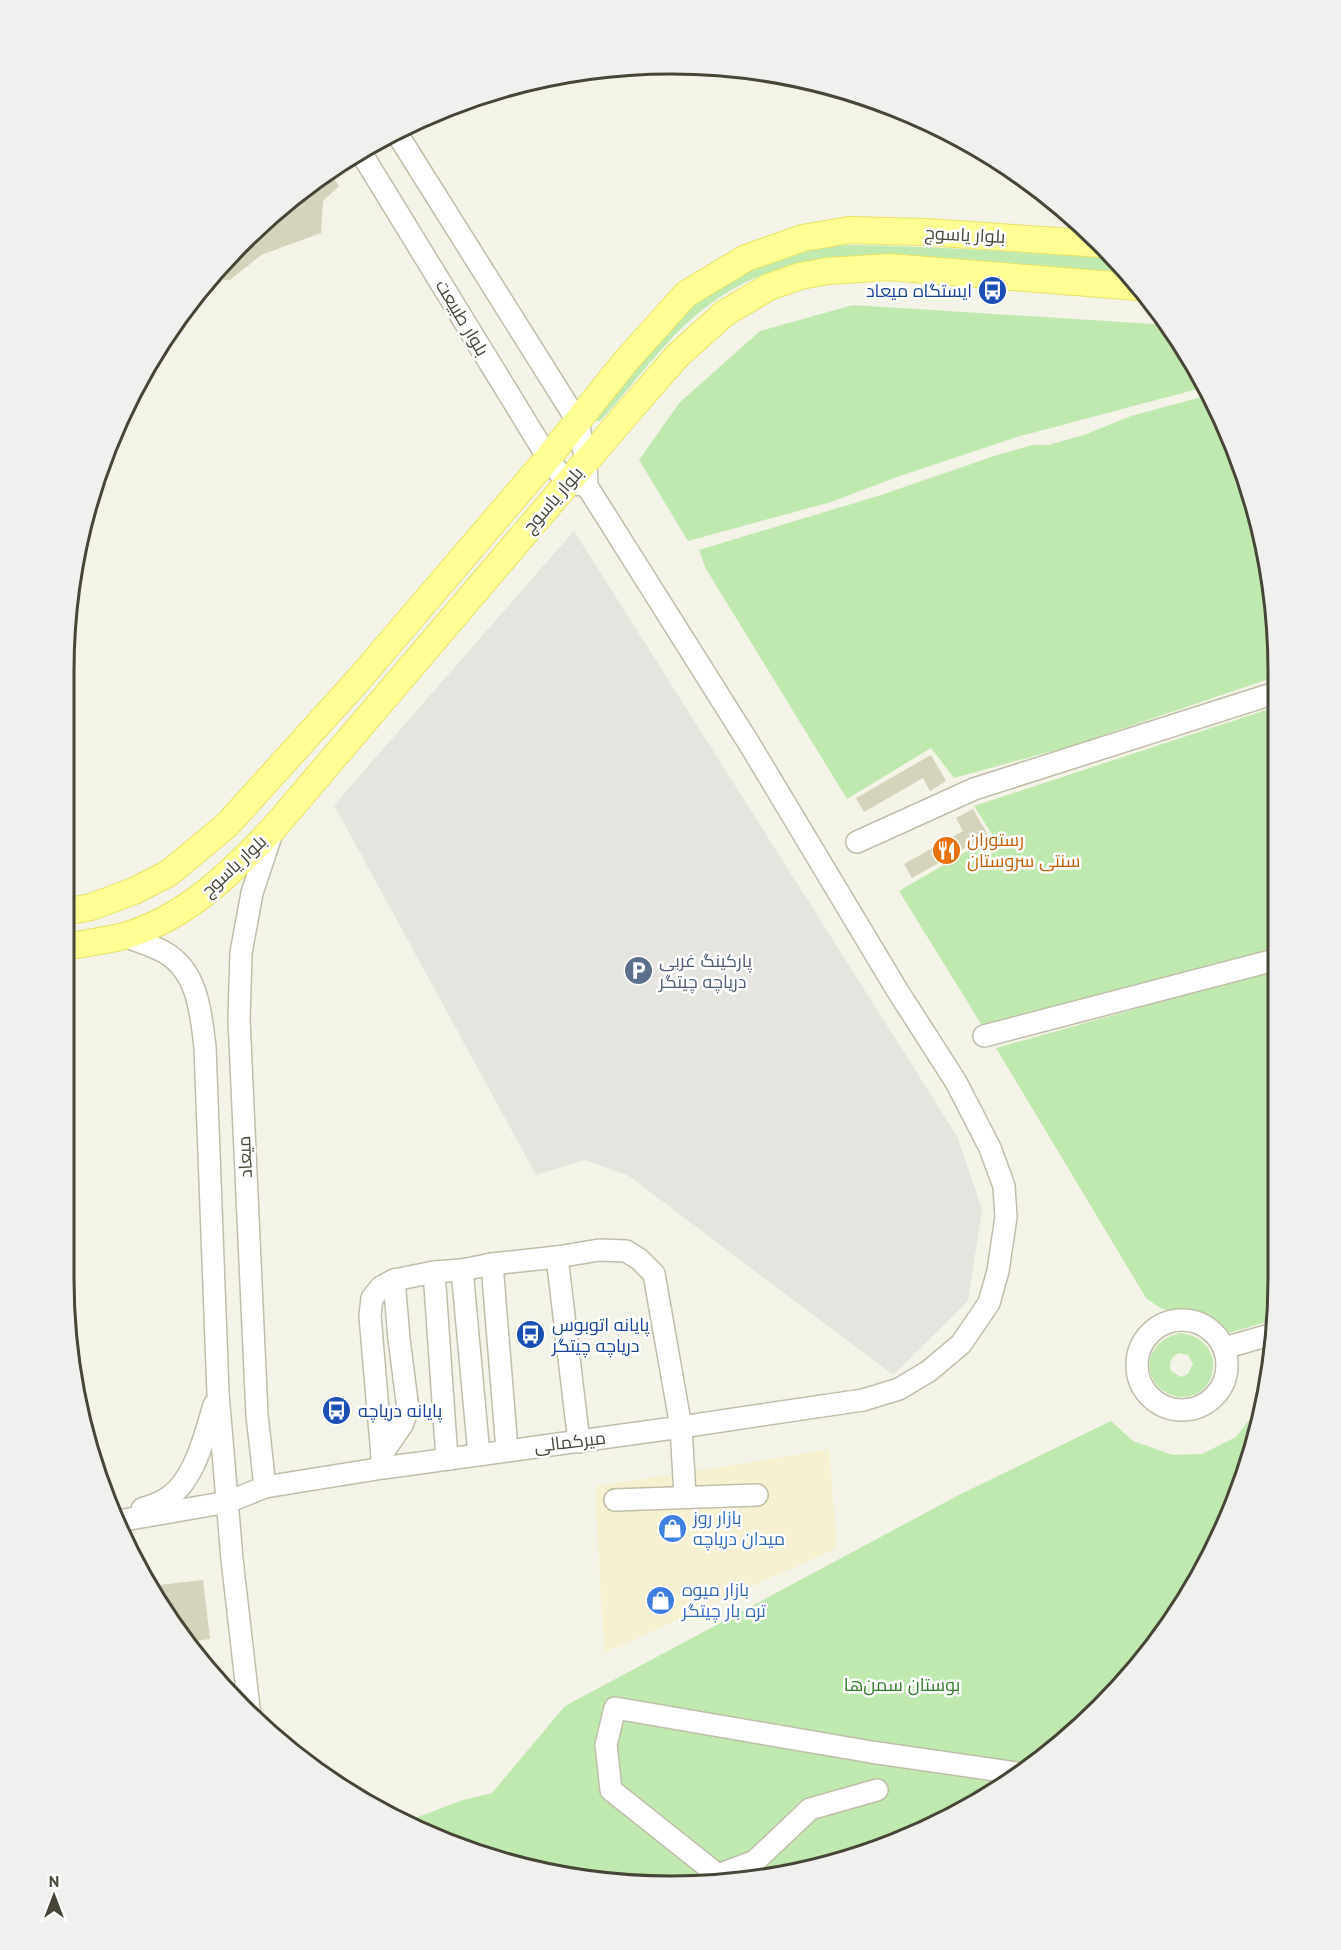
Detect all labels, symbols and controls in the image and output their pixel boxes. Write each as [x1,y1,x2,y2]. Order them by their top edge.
street label: بلوار یاسوج [924,221,1006,249]
street label: بلوار طبیعت [431,275,494,360]
bus stop icon: ایستگاه میعاد [977,275,1009,307]
place label: ایستگاه میعاد [866,279,972,302]
street label: بلوار یاسوج [517,462,589,538]
place label: رستوران سنتی سروستان [967,828,1080,872]
street label: بلوار یاسوج [196,830,272,902]
restaurant icon: رستوران سنتی سروستان [930,834,962,866]
place label: پارکینگ غربی دریاچه چیتگر [658,949,752,994]
parking icon: پارکینگ غربی دریاچه چیتگر [622,955,654,987]
street label: میعاد [232,1135,257,1179]
place label: پایانه اتوبوس دریاچه چیتگر [551,1313,650,1358]
bus stop icon: پایانه اتوبوس دریاچه چیتگر [515,1319,547,1351]
bus stop icon: پایانه دریاچه [321,1395,353,1427]
place label: پایانه دریاچه [358,1399,442,1423]
street label: میرکمالی [533,1426,607,1457]
place label: بازار روز میدان دریاچه [692,1506,785,1551]
shop icon: بازار روز میدان دریاچه [656,1512,688,1544]
place label: بازار میوه تره بار چیتگر [681,1578,766,1623]
shop icon: بازار میوه تره بار چیتگر [645,1584,677,1616]
park label: بوستان سمن‌ها [844,1673,960,1696]
north arrow [24,1866,84,1926]
text: N [49,1871,59,1891]

